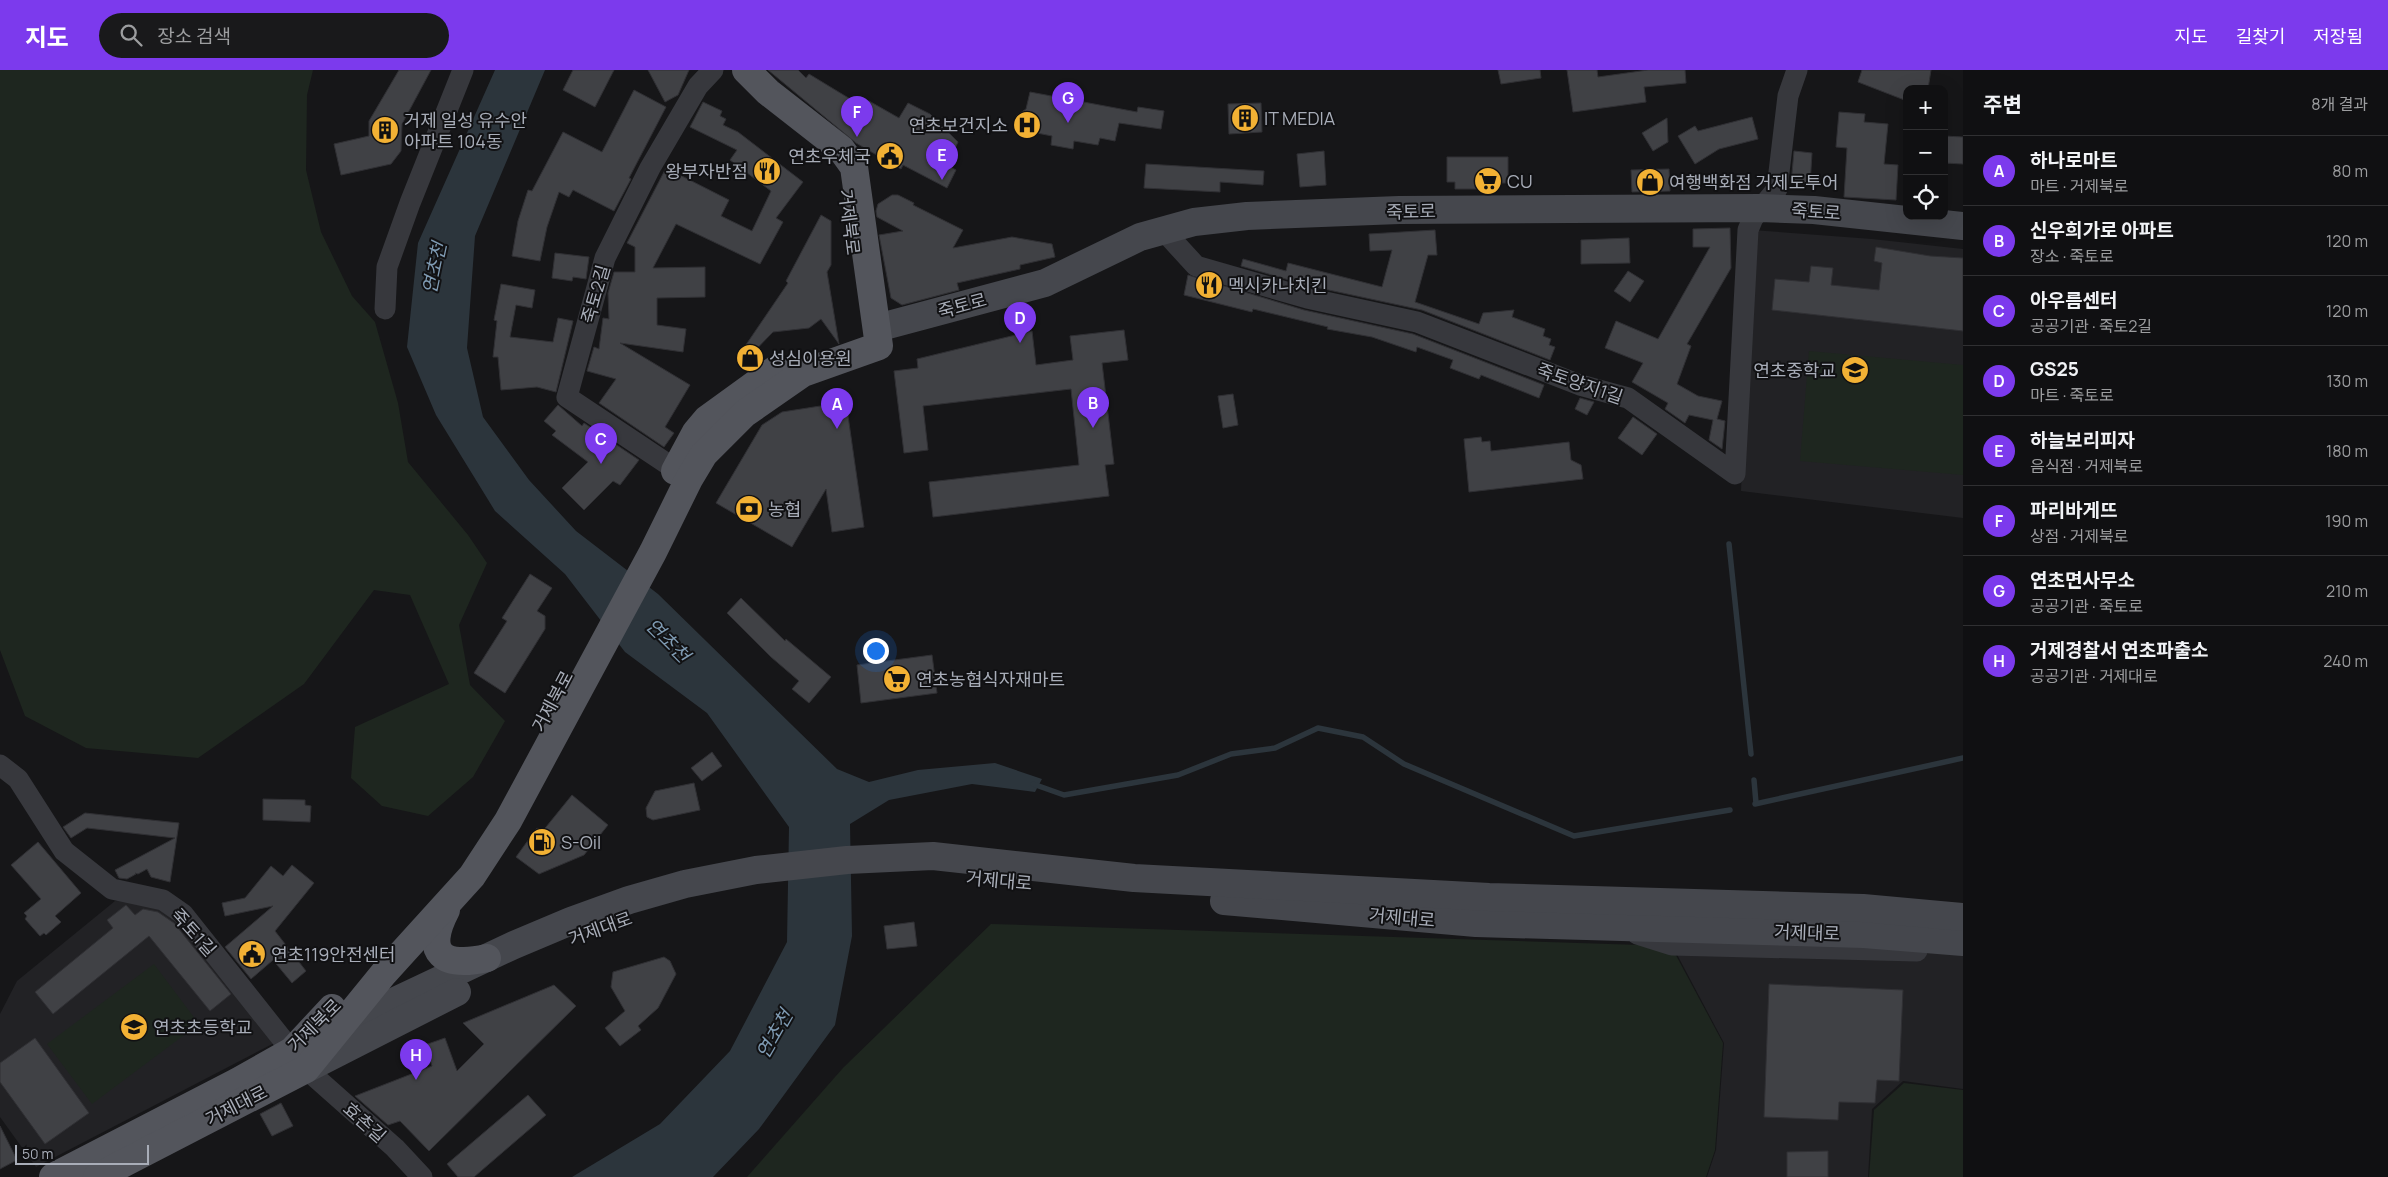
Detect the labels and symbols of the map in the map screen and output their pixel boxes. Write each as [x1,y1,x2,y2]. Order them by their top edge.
pin: G [1052,82,1084,123]
pin: F [841,96,873,137]
building icon: IT MEDIA [1230,103,1260,133]
place label: IT MEDIA [1264,106,1336,130]
place label: 거제 일성 유수안 아파트 104동 [404,108,527,153]
hospital icon: 연초보건지소 [1012,110,1042,140]
place label: 연초보건지소 [909,113,1008,137]
building icon: 거제 일성 유수안 아파트 104동 [370,115,400,145]
pin: E [926,139,958,180]
public building icon: 연초우체국 [875,141,905,171]
place label: 연초우체국 [788,144,871,168]
restaurant icon: 왕부자반점 [752,156,782,186]
place label: 왕부자반점 [665,159,748,183]
supermarket icon: CU [1473,166,1503,196]
shop icon: 여행백화점 거제도투어 [1635,167,1665,197]
place label: CU [1507,169,1533,193]
place label: 여행백화점 거제도투어 [1669,170,1838,194]
street label: 거제북로 [834,188,866,256]
street label: 죽토로 [1790,197,1842,225]
street label: 죽토로 [1386,199,1436,223]
water label: 연초천 [416,238,452,296]
street label: 죽토2길 [575,262,615,326]
restaurant icon: 멕시카나치킨 [1194,270,1224,300]
place label: 멕시카나치킨 [1228,273,1327,297]
street label: 죽토로 [935,287,989,323]
pin: D [1004,302,1036,343]
shop icon: 성심이용원 [735,343,765,373]
place label: 성심이용원 [769,346,852,370]
school or university icon: 연초중학교 [1840,355,1870,385]
street label: 죽토양지1길 [1534,357,1626,409]
place label: 연초중학교 [1753,358,1836,382]
pin: B [1077,387,1109,428]
pin: A [821,388,853,429]
pin: C [585,423,617,464]
bank icon: 농협 [734,494,764,524]
place label: 농협 [768,497,801,521]
water label: 연초천 [640,612,697,669]
your location [863,638,889,664]
supermarket icon: 연초농협식자재마트 [882,664,912,694]
street label: 거제북로 [526,666,578,736]
place label: 연초농협식자재마트 [916,667,1065,691]
fuel station icon: S-Oil [527,827,557,857]
place label: S-Oil [561,830,601,854]
street label: 거제대로 [965,865,1033,895]
street label: 거제대로 [1368,902,1436,932]
street label: 죽토1길 [166,903,222,961]
street label: 거제대로 [565,905,635,951]
street label: 거제대로 [1773,919,1841,945]
public building icon: 연초119안전센터 [237,939,267,969]
place label: 연초119안전센터 [271,942,396,966]
street label: 거제북로 [282,993,346,1057]
water label: 연초천 [750,1003,799,1063]
school or university icon: 연초초등학교 [119,1012,149,1042]
place label: 연초초등학교 [153,1015,252,1039]
pin: H [400,1039,432,1080]
street label: 거제대로 [201,1079,271,1131]
street label: 효촌길 [339,1096,391,1148]
scale bar [15,1142,149,1165]

